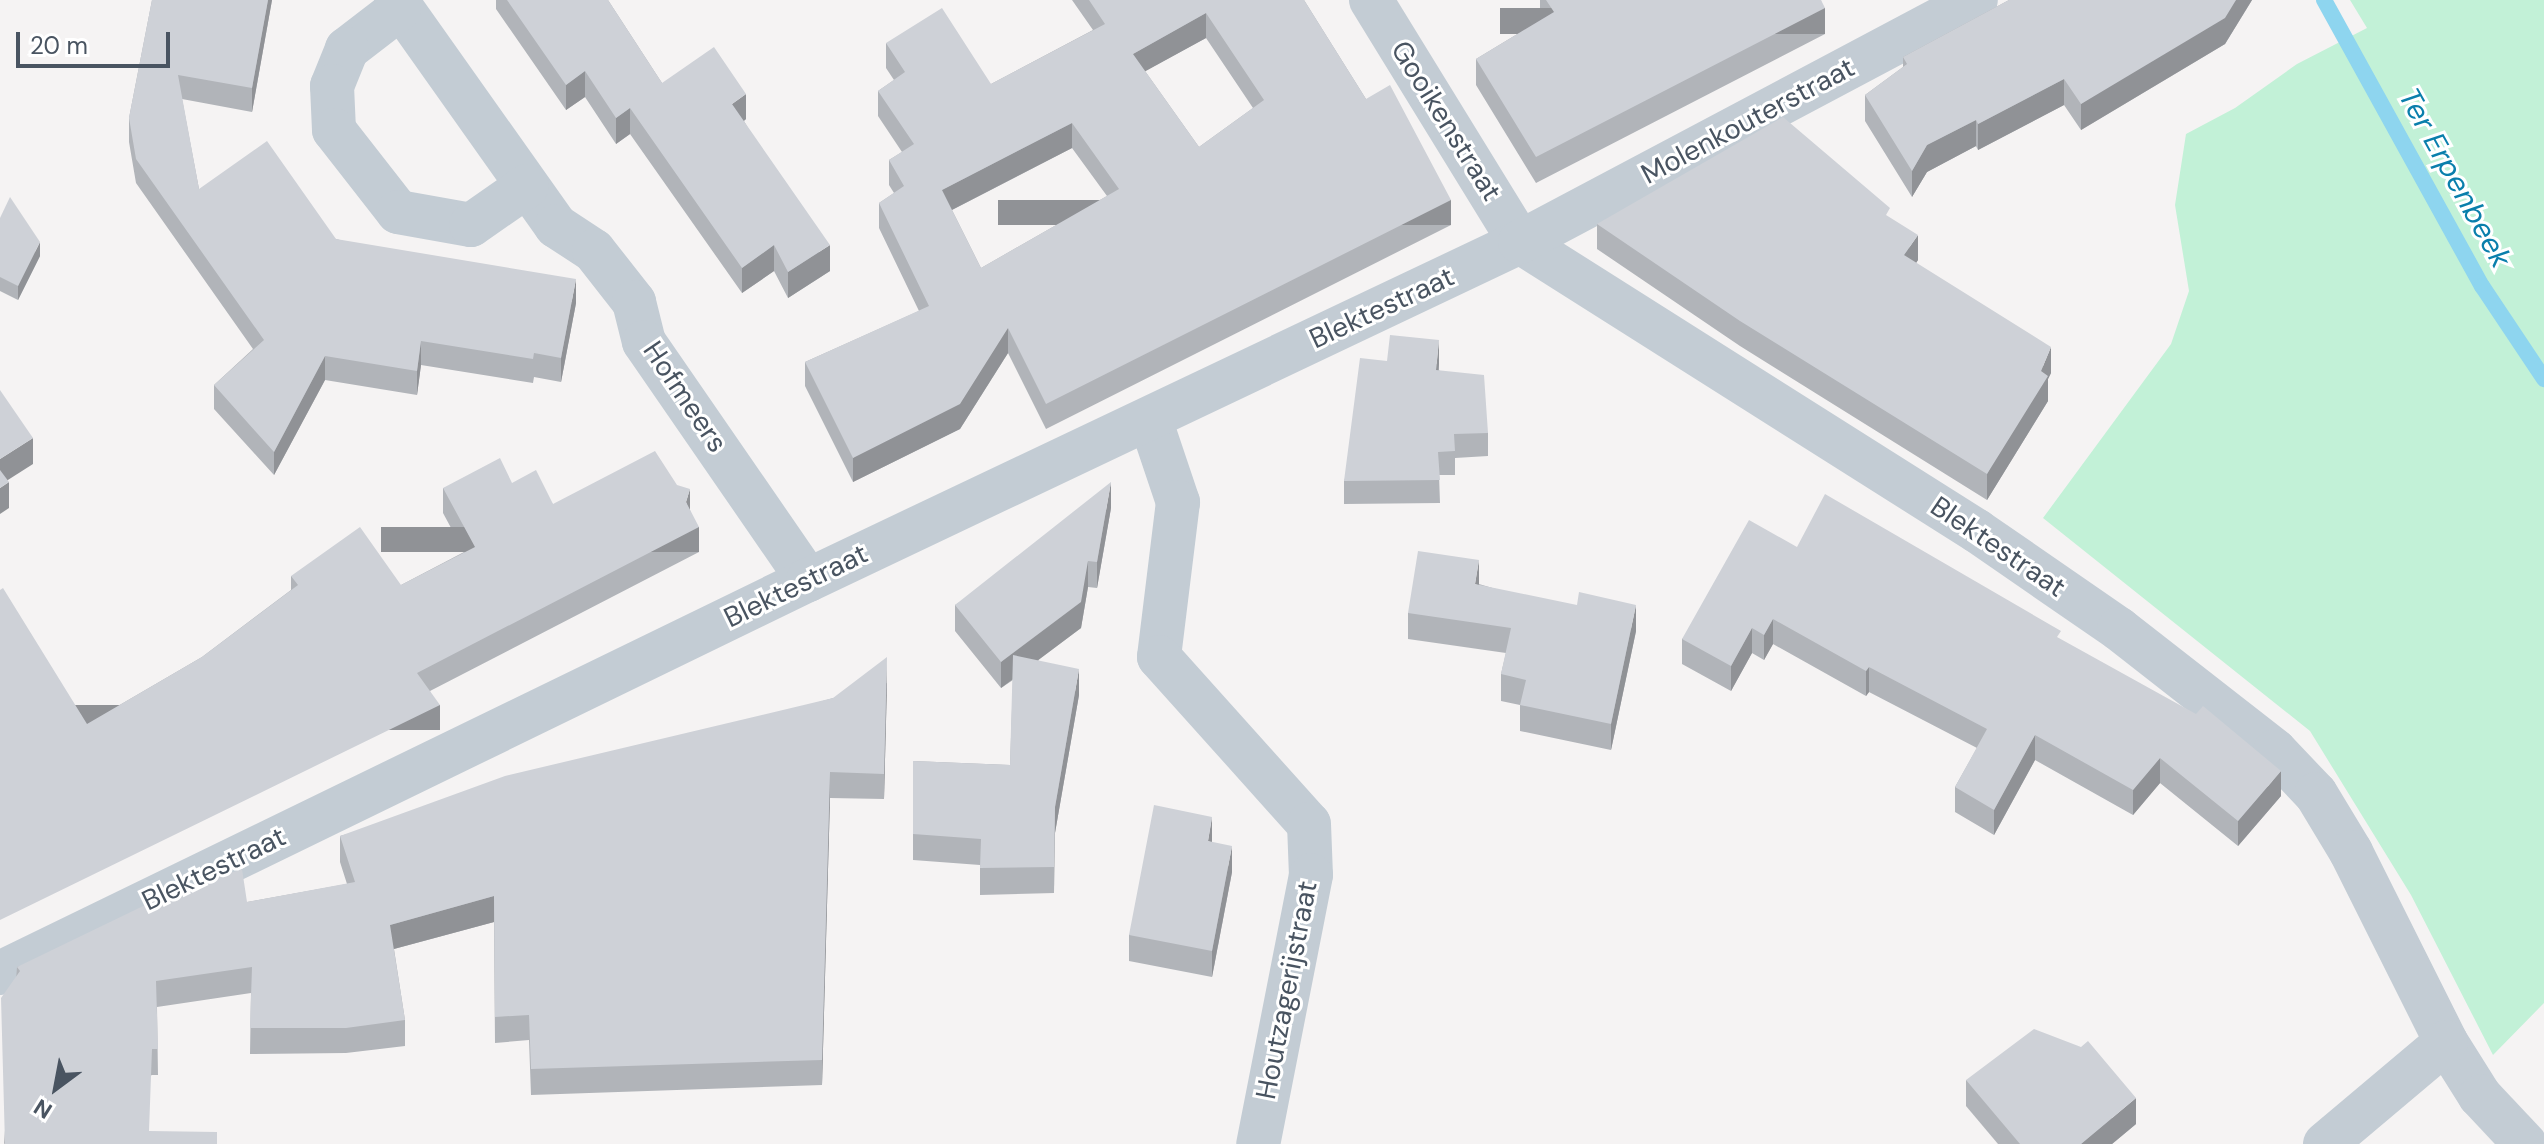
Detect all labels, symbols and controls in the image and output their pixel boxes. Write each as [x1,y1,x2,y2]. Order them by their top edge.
scale bar [20,16,174,66]
text: 20 m [30,30,88,61]
street label: Gooikenstraat [1384,35,1508,207]
street label: Molenkouterstraat [1636,51,1860,191]
water label: Ter Erpenbeek [2391,82,2519,274]
street label: Blektestraat [1304,260,1460,356]
street label: Hofmeers [636,335,734,459]
street label: Blektestraat [1924,490,2072,604]
street label: Blektestraat [719,537,873,635]
street label: Blektestraat [137,820,291,918]
street label: Houtzagerijstraat [1249,878,1325,1102]
north arrow [16,1048,96,1128]
text: N [29,1092,58,1125]

